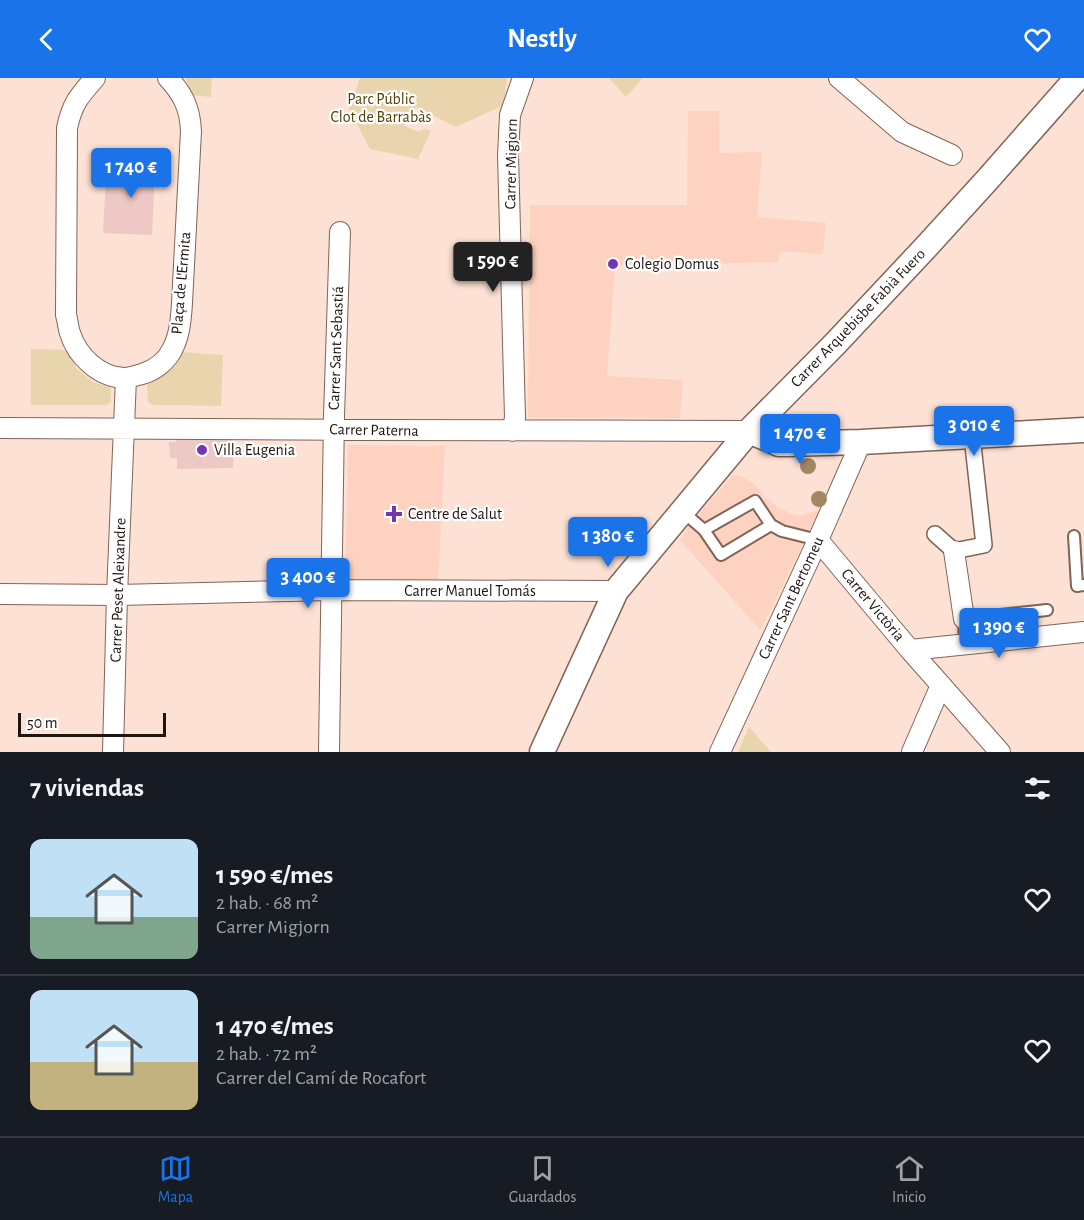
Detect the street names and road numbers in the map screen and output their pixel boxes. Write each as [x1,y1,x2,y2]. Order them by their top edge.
street label: Carrer Migjorn [502,118,521,210]
street label: Plaça de L'Ermita [169,231,193,335]
street label: Carrer Arquebisbe Fabià Fuero [788,245,928,390]
street label: Carrer Sant Sebastiá [326,286,346,410]
street label: Carrer Paterna [329,421,419,439]
street label: Carrer Peset Aleixandre [107,518,129,662]
street label: Carrer Sant Bertomeu [756,534,826,662]
street label: Carrer Victòria [838,566,908,644]
street label: Carrer Manuel Tomás [404,583,536,599]

